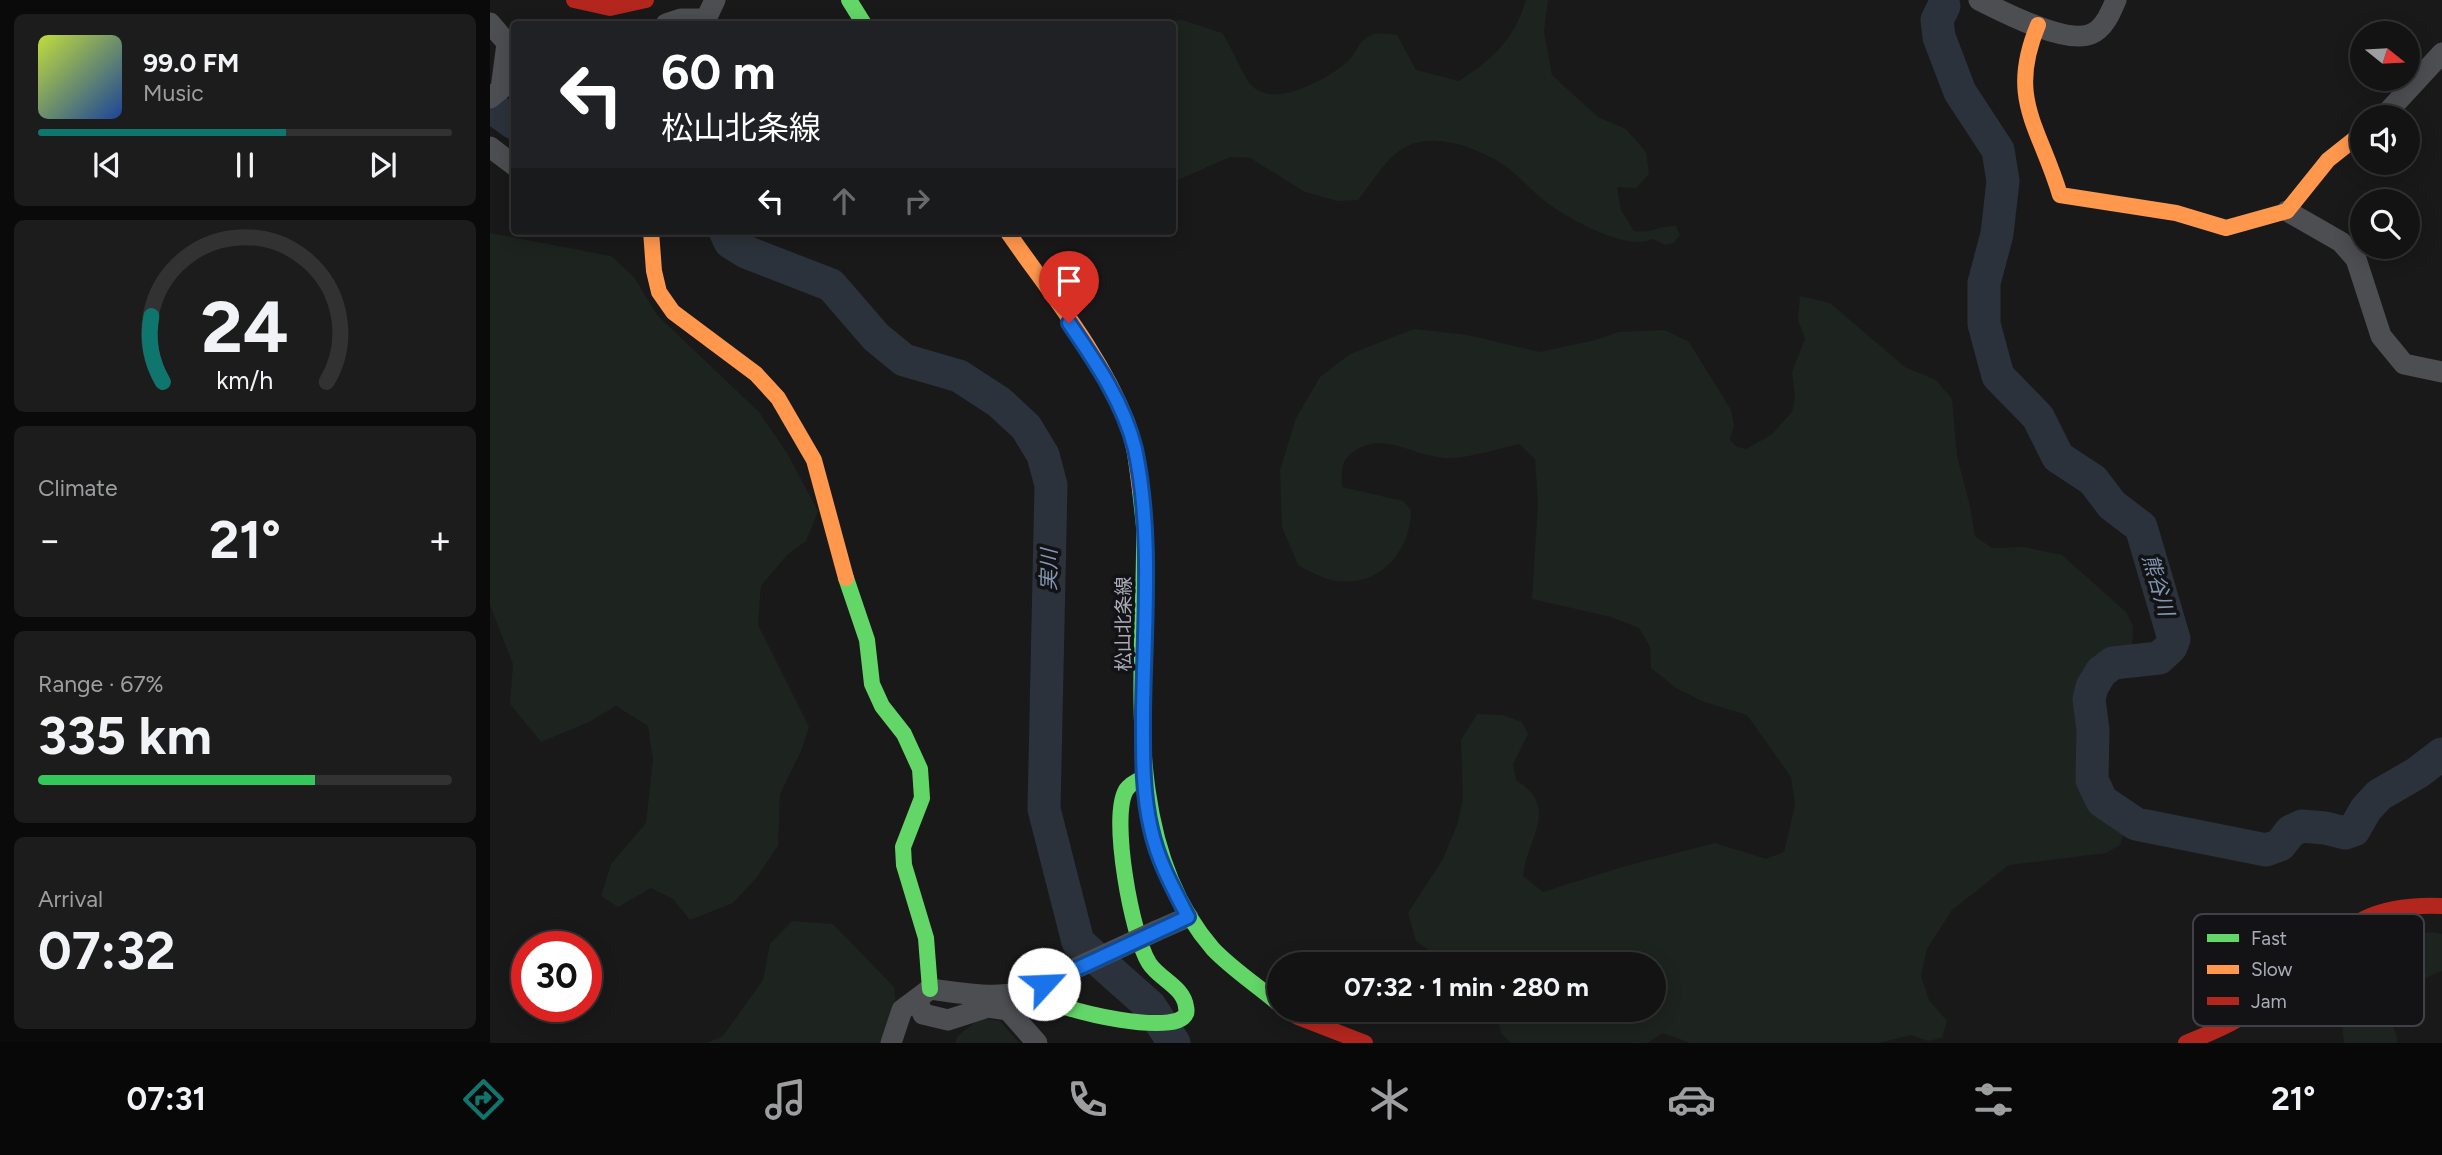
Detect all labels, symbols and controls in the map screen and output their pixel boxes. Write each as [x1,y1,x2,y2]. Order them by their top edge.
north arrow [2350,21,2420,91]
map controls [2350,21,2420,259]
text: 60 m [661,42,776,101]
text: 99.0 FM [143,47,239,79]
icon: left [546,49,637,140]
text: Music [143,79,204,107]
button: sound [2350,105,2420,175]
text: 松山北条線 [661,109,821,147]
icon: previous [88,146,126,184]
icon: pause [226,146,264,184]
icon: next [364,146,402,184]
icon: left [752,182,790,220]
icon: ahead [825,182,863,220]
icon: right [898,182,936,220]
button: search [2350,189,2420,259]
pin [1039,251,1099,323]
icon: arrive [1050,262,1088,300]
text: 24 [201,283,289,370]
text: km/h [216,364,274,394]
text: Climate [38,474,117,502]
text: 21° [209,509,281,571]
text: − [38,517,62,563]
text: + [428,517,452,563]
water label: 実川 [1036,547,1061,591]
water label: 熊谷川 [2138,551,2180,621]
street label: 松山北条線 [1112,576,1135,672]
text: Range · 67% [38,670,164,698]
text: 335 km [38,705,212,767]
text: Arrival [38,885,103,913]
legend [2193,914,2424,1026]
text: 07:32 [38,920,175,982]
text: Fast [2251,927,2287,950]
speed limit sign: 30 [511,931,602,1022]
position arrow [1007,947,1081,1021]
text: Slow [2251,958,2293,981]
text: 07:32 · 1 min · 280 m [1344,971,1589,1003]
text: Jam [2251,990,2287,1013]
icon: directions [459,1075,508,1124]
icon: music [761,1075,810,1124]
icon: phone [1063,1075,1112,1124]
icon: climate [1365,1075,1414,1124]
icon: car [1667,1075,1716,1124]
icon: filters [1969,1075,2018,1124]
text: 07:31 [127,1080,206,1118]
text: 21° [2271,1080,2315,1118]

